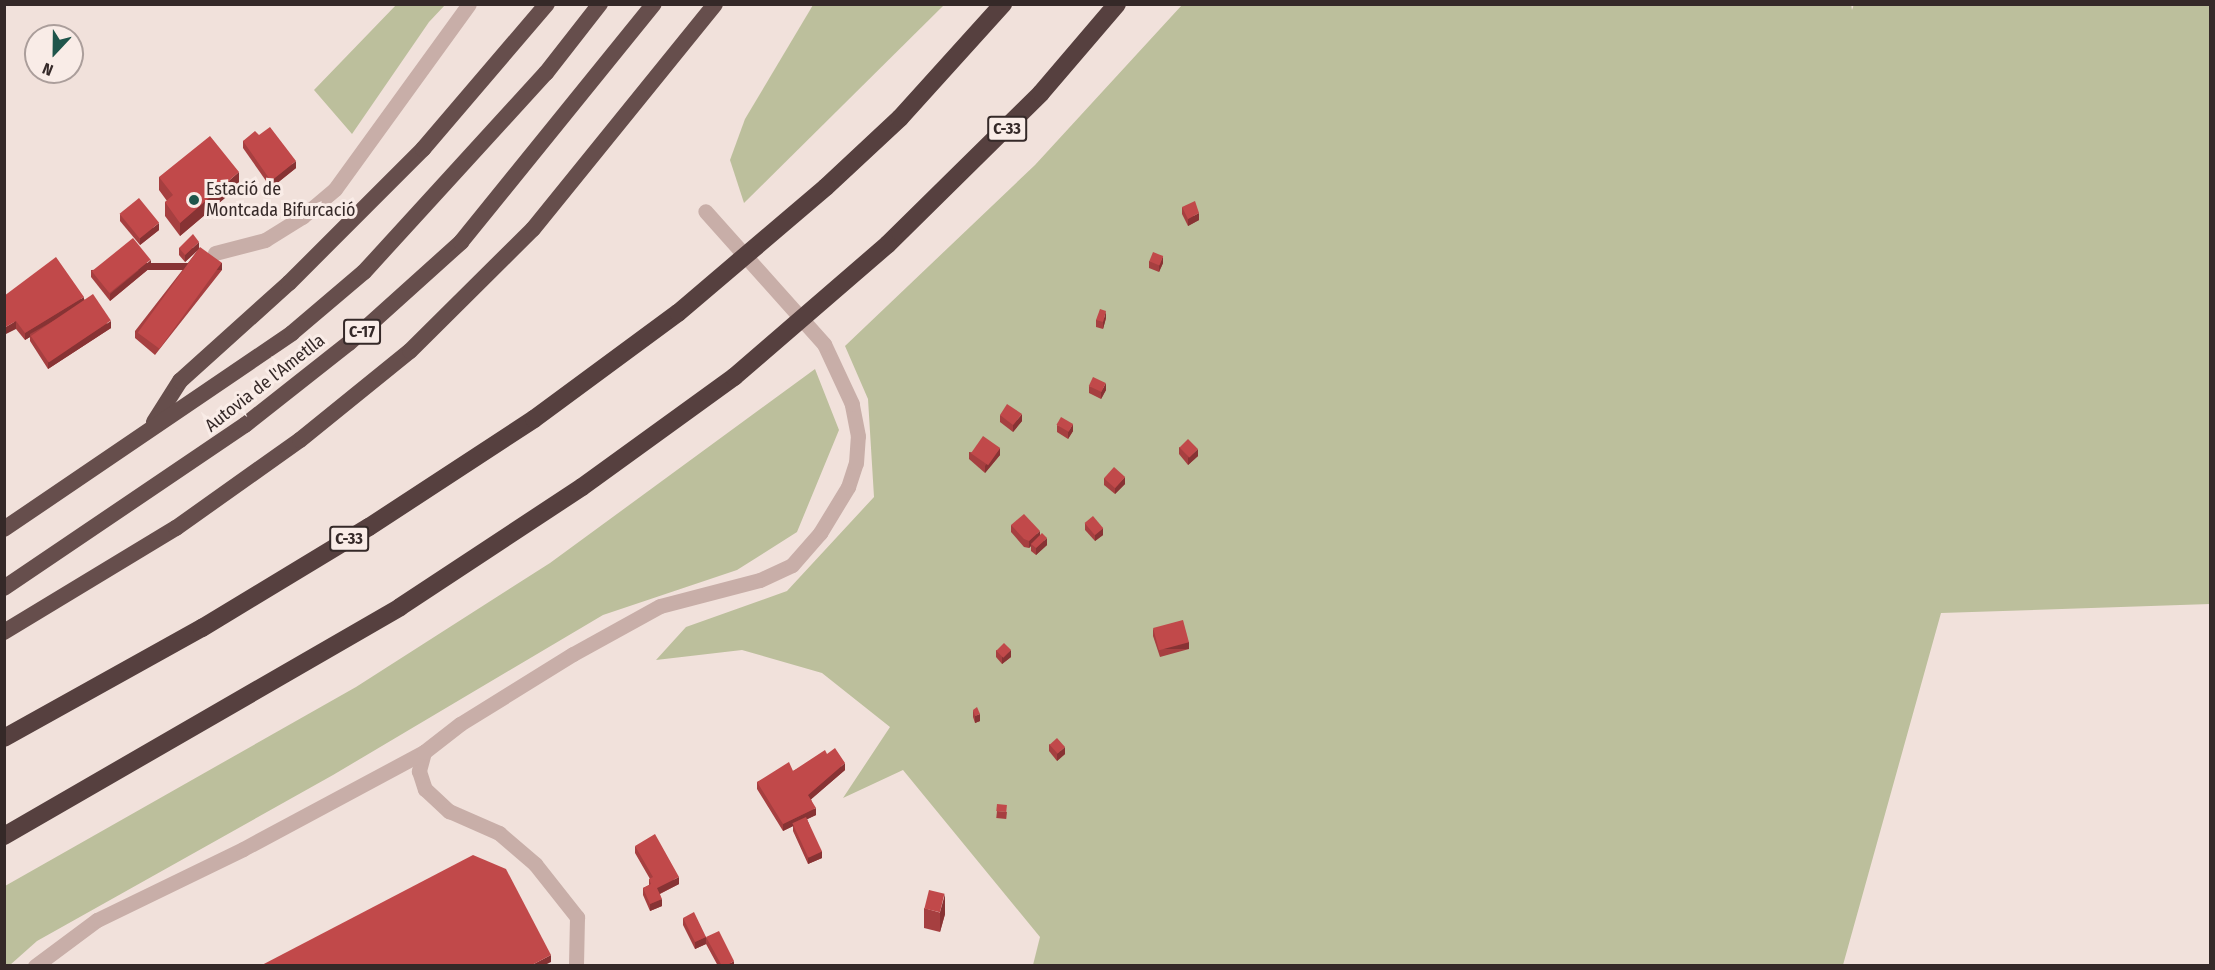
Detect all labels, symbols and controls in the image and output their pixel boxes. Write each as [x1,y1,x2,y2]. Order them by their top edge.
north arrow [24,24,84,84]
text: N [40,59,56,80]
road number: C-33 [986,116,1028,142]
place label: Estació de Montcada Bifurcació [206,179,356,222]
marker: Estació de Montcada Bifurcació [187,193,201,207]
road number: C-17 [342,319,382,345]
street label: Autovia de l'Ametlla [201,330,329,436]
road number: C-33 [328,526,370,552]

